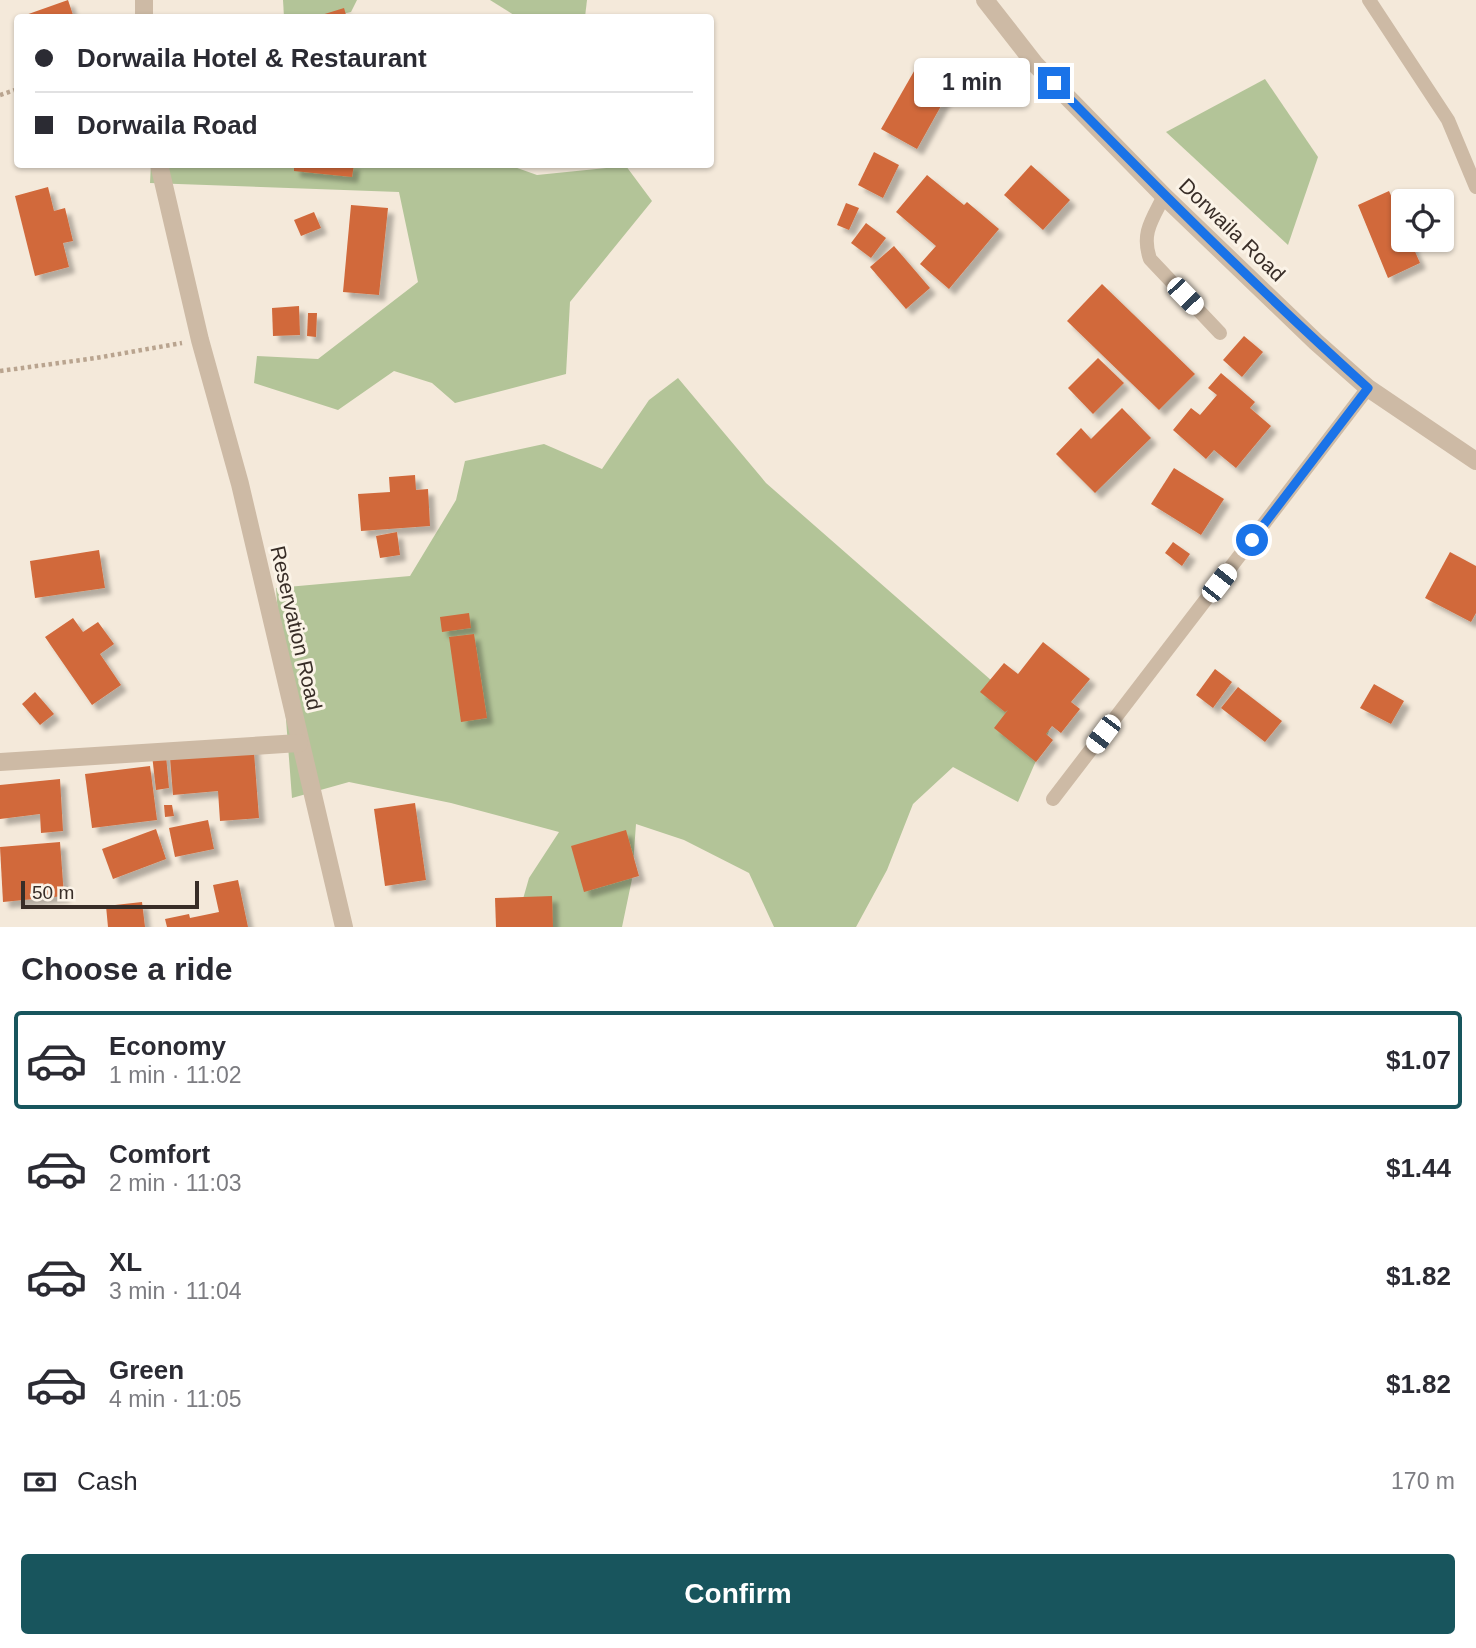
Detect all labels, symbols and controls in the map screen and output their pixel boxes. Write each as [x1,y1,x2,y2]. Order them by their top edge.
text: Dorwaila Hotel & Restaurant [77,43,427,73]
callout: 1 min [914,58,1030,108]
route end [1038,67,1070,99]
text: 1 min [942,69,1002,95]
text: Dorwaila Road [77,110,258,140]
street label: Dorwaila Road [1175,174,1290,286]
map controls [1391,189,1454,252]
button: locate [1391,189,1454,252]
car [1163,274,1208,318]
route start [1236,524,1268,556]
street label: Reservation Road [266,543,327,712]
car [1198,560,1241,606]
car [1082,711,1125,757]
scale bar [21,878,200,910]
text: 50 m [32,882,74,903]
text: Choose a ride [21,951,233,987]
icon: car [25,1029,88,1092]
text: Economy [109,1031,226,1061]
text: $1.07 [1386,1045,1451,1075]
text: 1 min · 11:02 [109,1062,242,1088]
icon: car [25,1137,88,1200]
text: Comfort [109,1139,210,1169]
text: $1.44 [1386,1153,1451,1183]
text: 2 min · 11:03 [109,1170,242,1196]
icon: car [25,1245,88,1308]
text: XL [109,1247,142,1277]
text: $1.82 [1386,1261,1451,1291]
text: 3 min · 11:04 [109,1278,242,1304]
icon: car [25,1353,88,1416]
text: Green [109,1355,184,1385]
text: $1.82 [1386,1369,1451,1399]
text: 4 min · 11:05 [109,1386,242,1412]
icon: cash [21,1463,59,1501]
text: Cash [77,1466,138,1496]
text: 170 m [1391,1468,1455,1494]
button: Confirm [21,1554,1455,1634]

